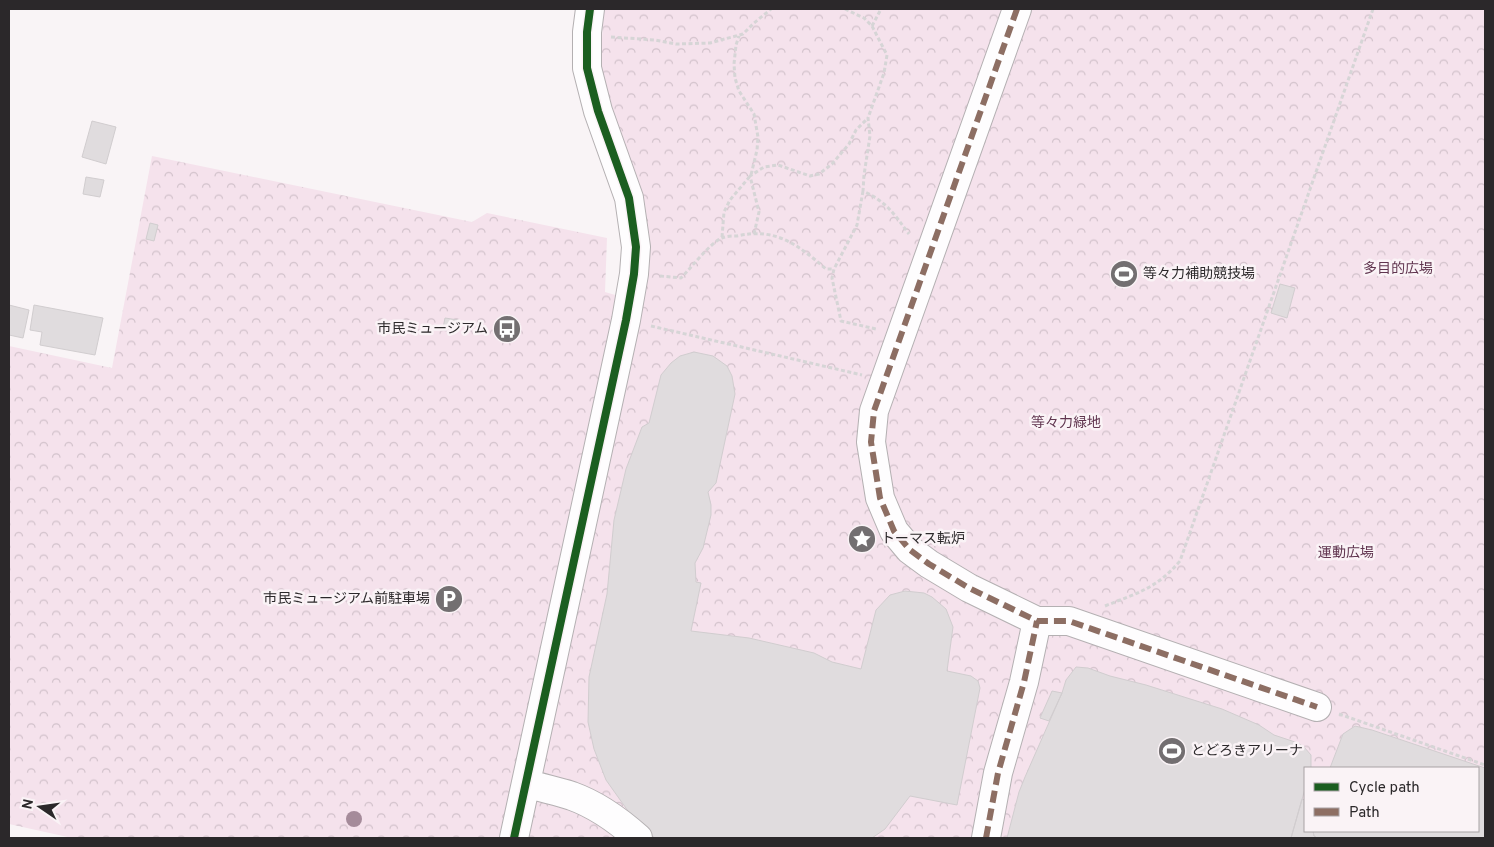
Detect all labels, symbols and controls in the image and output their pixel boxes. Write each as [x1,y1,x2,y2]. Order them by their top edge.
sports icon: 等々力補助競技場 [1109,259,1139,289]
park label: 多目的広場 [1363,260,1433,278]
place label: 等々力補助競技場 [1143,265,1255,283]
bus stop icon: 市民ミュージアム [492,314,522,344]
place label: 市民ミュージアム [377,321,488,338]
park label: 等々力緑地 [1031,414,1101,432]
place icon: トーマス転炉 [847,524,877,554]
place label: トーマス転炉 [881,531,965,548]
park label: 運動広場 [1318,545,1374,562]
parking icon: 市民ミュージアム前駐車場 [434,584,464,614]
place label: 市民ミュージアム前駐車場 [263,590,430,608]
sports icon: とどろきアリーナ [1157,736,1187,766]
place label: とどろきアリーナ [1191,743,1303,760]
legend [1304,767,1479,832]
text: Cycle path [1349,779,1420,798]
north arrow [15,782,65,832]
text: N [19,798,38,811]
text: Path [1349,804,1380,823]

